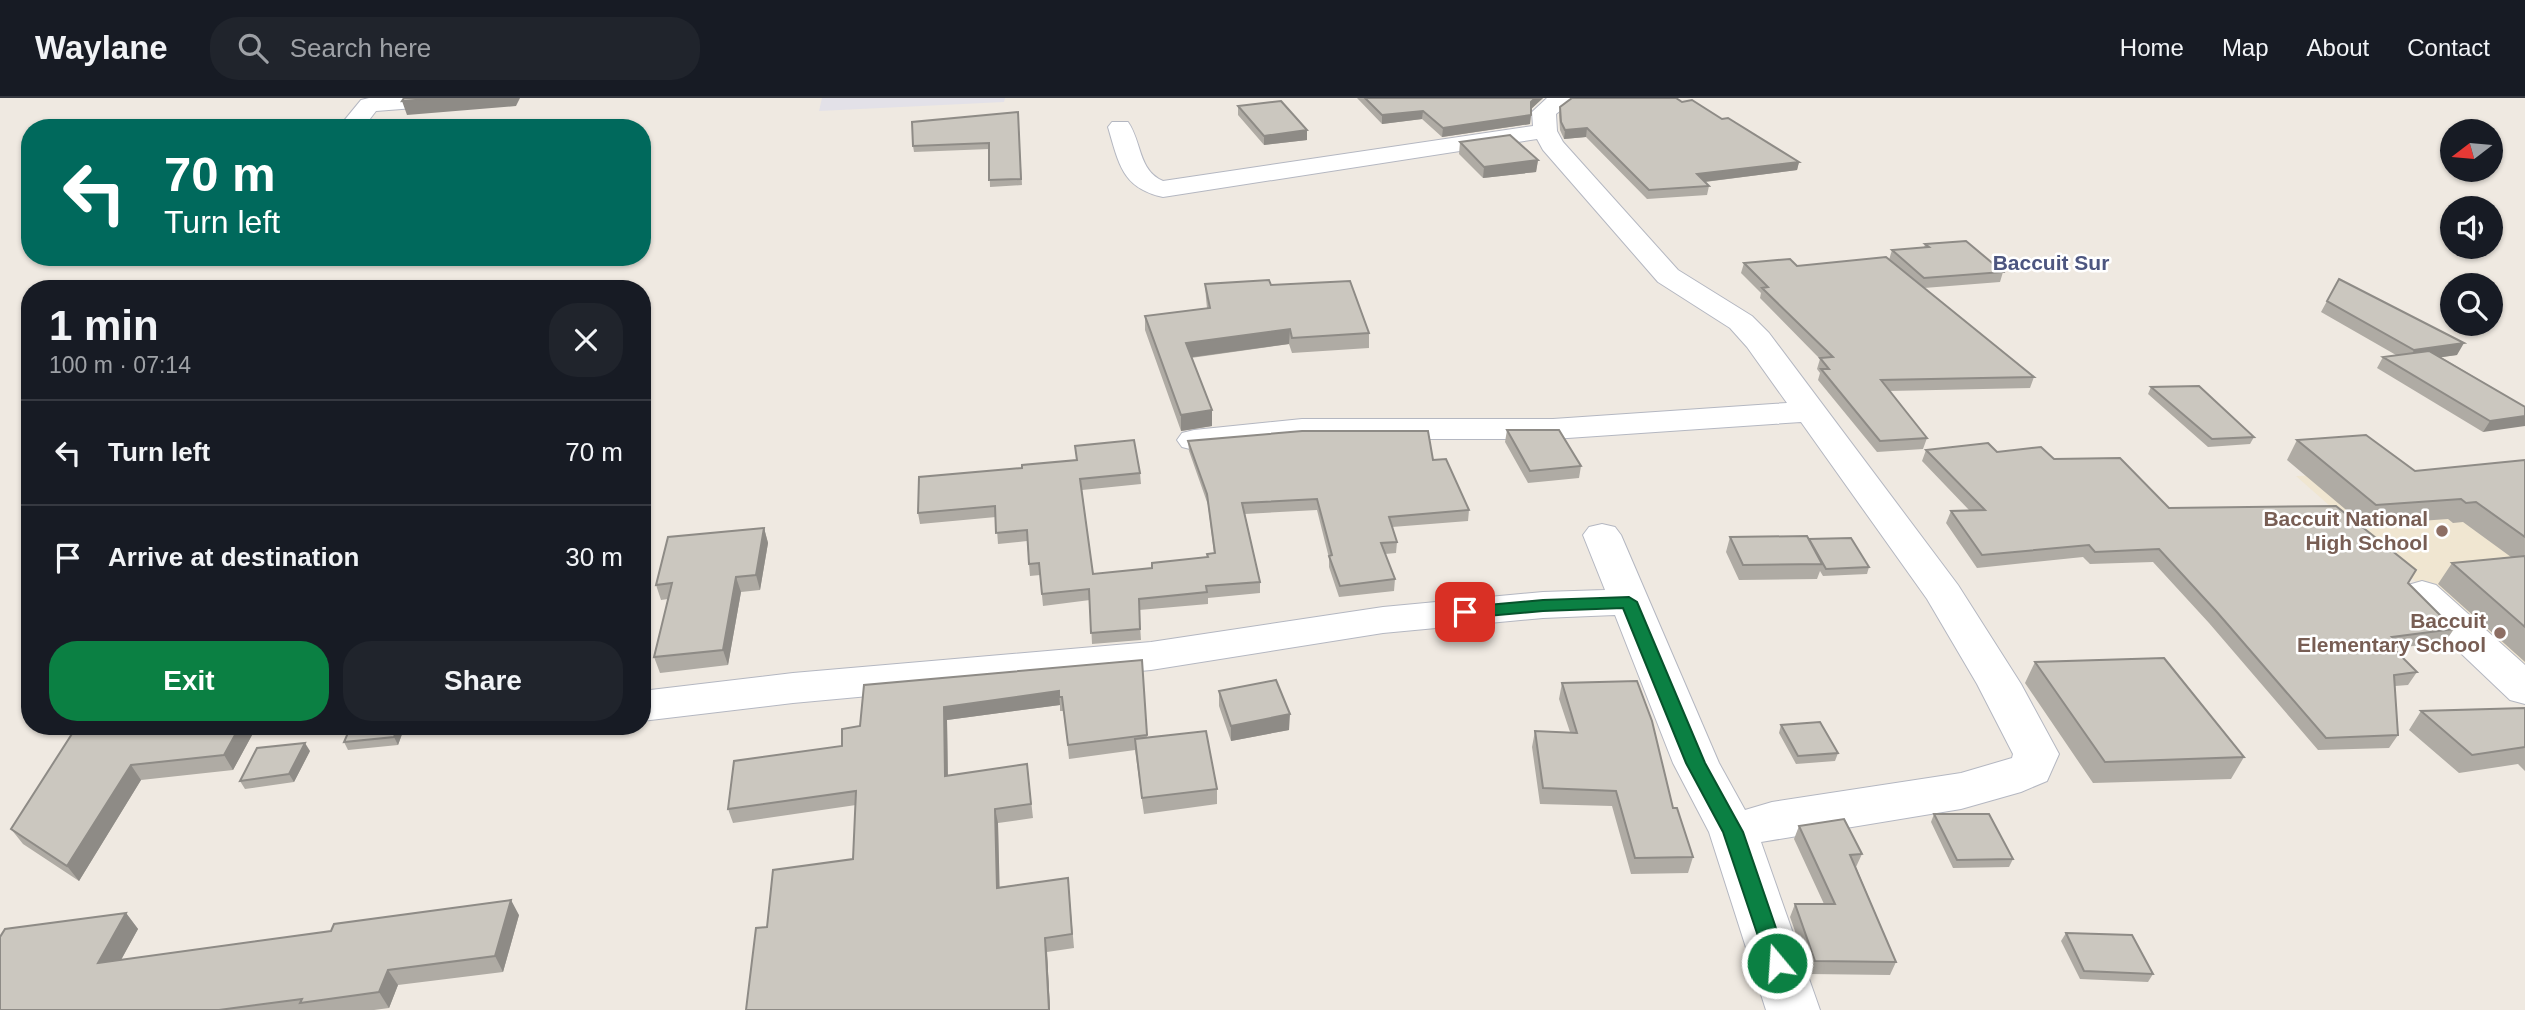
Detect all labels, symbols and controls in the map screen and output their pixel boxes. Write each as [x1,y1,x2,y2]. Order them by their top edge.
search box [210,17,700,80]
text: Waylane [35,29,168,66]
icon: search [234,29,272,67]
text: Search here [290,33,431,63]
text: Home [2120,34,2184,61]
text: Map [2222,34,2269,61]
text: About [2307,34,2369,61]
text: Contact [2407,34,2490,61]
north arrow [2440,119,2502,182]
map controls [2440,119,2503,336]
icon: left [49,147,140,238]
text: 70 m [164,147,276,201]
button: sound [2440,196,2503,259]
text: Turn left [164,204,280,240]
district label: Baccuit Sur [1993,251,2109,274]
button: search [2440,273,2503,336]
text: 1 min [49,302,159,349]
button: close [549,303,623,377]
text: 100 m · 07:14 [49,352,191,378]
icon: left [49,434,87,472]
text: Turn left [108,437,210,467]
text: 70 m [565,437,623,467]
place label: Baccuit National High School [2263,507,2428,554]
marker: Baccuit National High School [2434,523,2450,539]
icon: arrive [49,539,87,577]
text: Arrive at destination [108,542,359,572]
text: 30 m [565,542,623,572]
pin [1435,582,1495,642]
icon: arrive [1446,593,1484,631]
place label: Baccuit Elementary School [2297,609,2486,656]
marker: Baccuit Elementary School [2492,625,2508,641]
button: Exit [49,641,329,721]
button: Share [343,641,623,721]
position arrow [1740,926,1814,1000]

